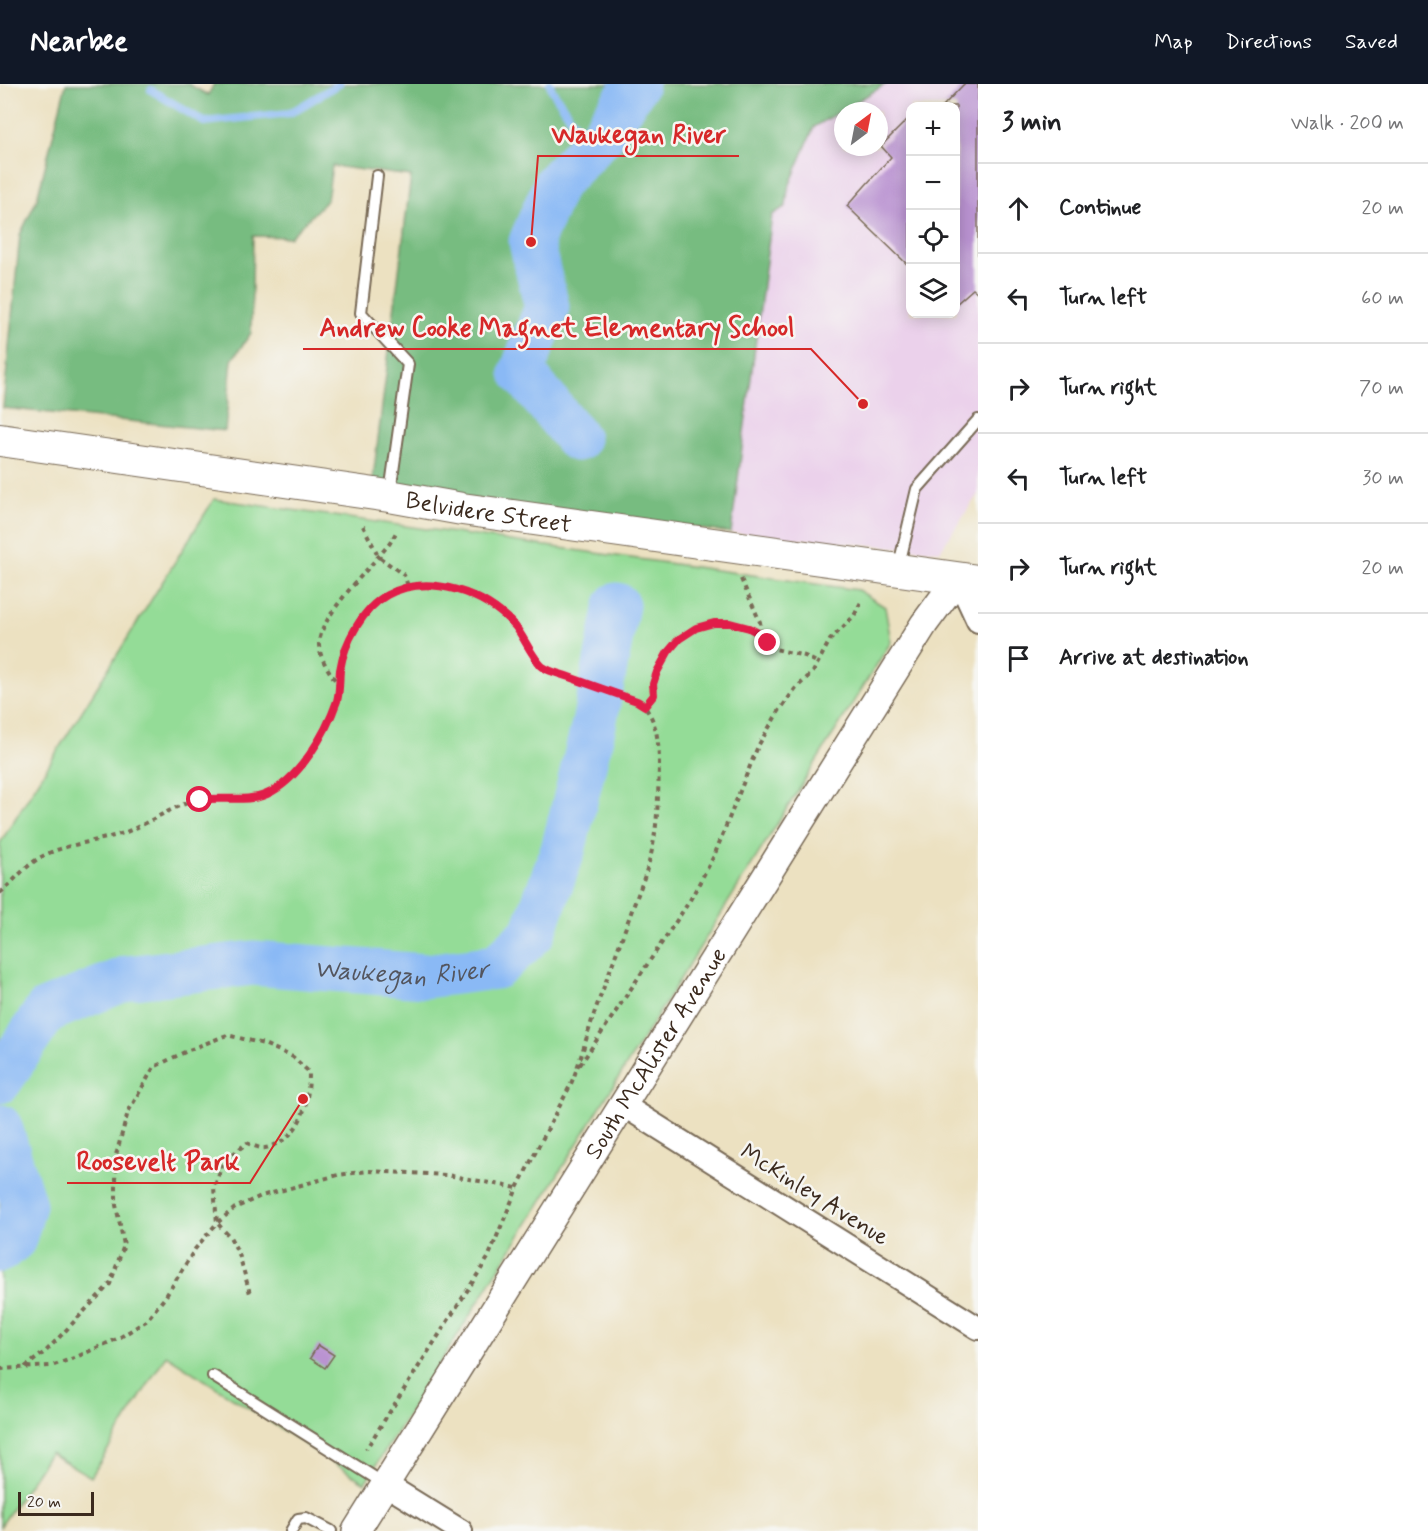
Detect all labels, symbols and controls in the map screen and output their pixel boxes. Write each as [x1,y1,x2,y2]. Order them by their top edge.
text: Nearbee [30,24,128,61]
text: Map [1154,28,1193,56]
text: Directions [1226,28,1312,56]
text: Saved [1345,28,1398,56]
north arrow [834,102,888,156]
map controls [906,102,960,318]
button: + [906,102,960,156]
text: 3 min [1002,106,1062,140]
text: Walk · 200 m [1291,110,1404,137]
callout: Waukegan River [538,112,739,156]
text: Waukegan River [550,119,727,156]
button: − [906,156,960,210]
icon: ahead [1002,192,1035,225]
text: Continue [1059,194,1141,222]
text: 20 m [1361,195,1404,222]
button: locate [906,210,960,264]
button: layers [906,264,960,318]
icon: left [1002,282,1035,315]
text: Turn left [1059,284,1147,312]
text: 60 m [1361,285,1404,312]
callout: Andrew Cooke Magnet Elementary School [303,305,811,349]
text: Andrew Cooke Magnet Elementary School [319,312,795,349]
icon: right [1002,372,1035,405]
text: Turn right [1059,374,1157,402]
text: 70 m [1359,375,1404,402]
icon: left [1002,462,1035,495]
text: Turn left [1059,464,1147,492]
text: 30 m [1362,465,1404,492]
street label: Belvidere Street [403,485,573,541]
icon: right [1002,552,1035,585]
text: Turn right [1059,554,1157,582]
text: 20 m [1361,555,1404,582]
route end [754,629,780,655]
icon: arrive [1002,642,1035,675]
text: Arrive at destination [1059,644,1249,672]
route start [186,786,212,812]
street label: South McAlister Avenue [579,942,735,1165]
water label: Waukegan River [313,953,494,995]
street label: McKinley Avenue [734,1137,894,1253]
callout: Roosevelt Park [67,1139,250,1183]
text: Roosevelt Park [76,1146,240,1180]
scale bar [18,1489,94,1516]
text: 20 m [27,1492,61,1513]

